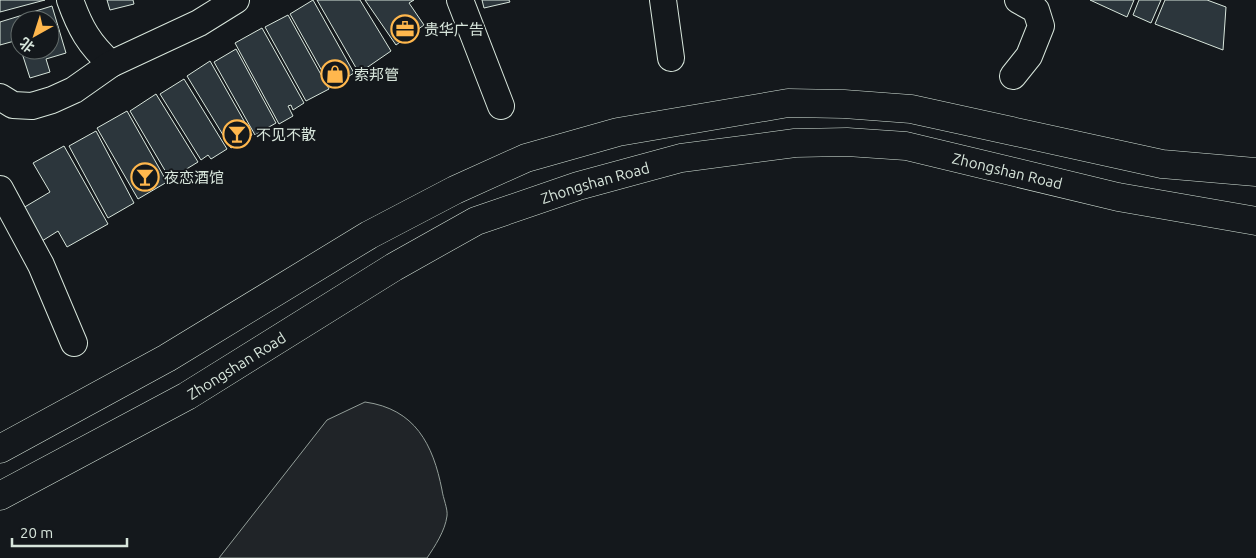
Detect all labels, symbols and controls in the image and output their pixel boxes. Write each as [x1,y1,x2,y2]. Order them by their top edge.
north arrow [10,10,60,60]
office icon: 贵华广告 [390,14,420,44]
place label: 贵华广告 [424,21,484,38]
text: 北 [16,34,37,56]
shop icon: 索邦管 [320,59,350,89]
place label: 索邦管 [354,66,399,83]
bar icon: 不见不散 [222,119,252,149]
place label: 不见不散 [256,126,316,143]
street label: Zhongshan Road [951,149,1064,192]
street label: Zhongshan Road [538,159,651,207]
bar icon: 夜恋酒馆 [130,162,160,192]
place label: 夜恋酒馆 [164,169,224,186]
street label: Zhongshan Road [184,328,288,402]
scale bar [12,516,128,548]
text: 20 m [20,524,53,541]

